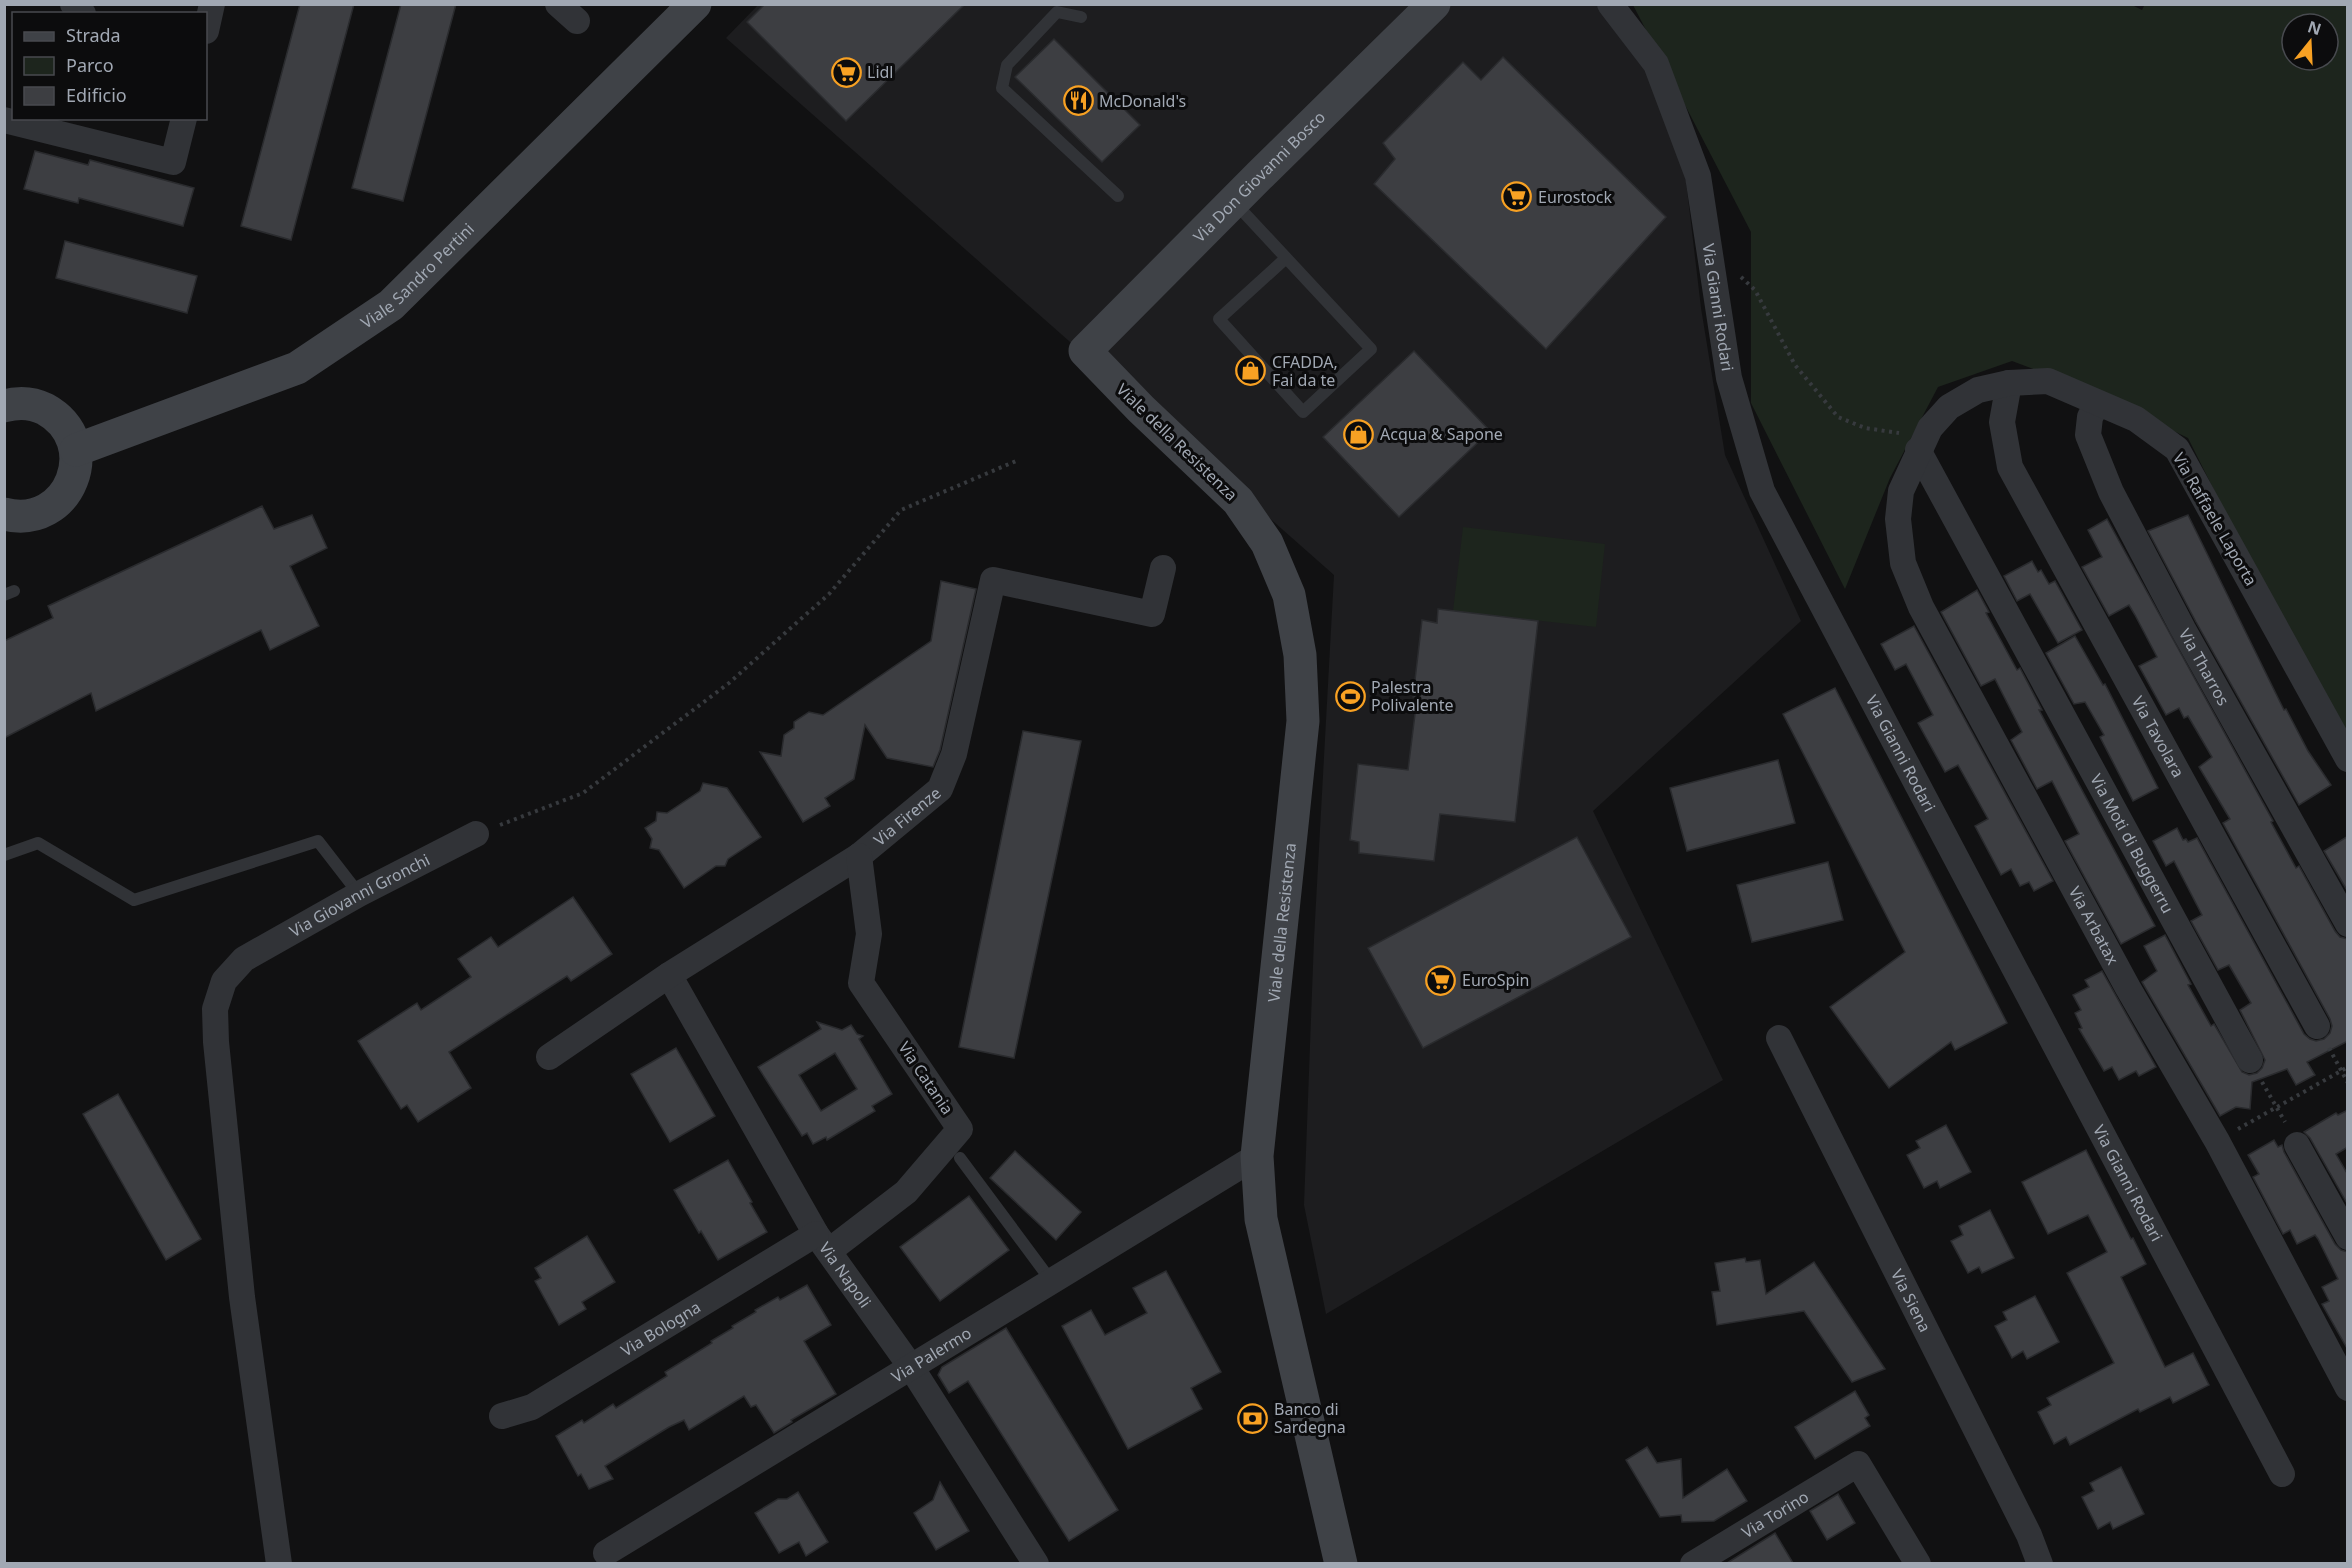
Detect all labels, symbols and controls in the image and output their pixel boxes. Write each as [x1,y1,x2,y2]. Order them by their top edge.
legend [12,12,207,120]
north arrow [2280,12,2340,72]
text: N [2305,15,2324,40]
text: Strada [66,23,121,47]
text: Parco [66,53,114,77]
supermarket icon: Lidl [830,56,862,88]
place label: Lidl [867,61,893,83]
text: Edificio [66,83,127,107]
restaurant icon: McDonald's [1062,85,1094,117]
place label: McDonald's [1099,90,1186,112]
street label: Via Don Giovanni Bosco [1188,106,1330,247]
supermarket icon: Eurostock [1501,181,1533,213]
place label: Eurostock [1538,186,1613,208]
street label: Viale Sandro Pertini [356,218,479,333]
street label: Via Gianni Rodari [1697,242,1739,373]
place label: CFADDA, Fai da te [1272,351,1338,391]
shop icon: CFADDA, Fai da te [1235,355,1267,387]
street label: Viale della Resistenza [1112,379,1242,505]
shop icon: Acqua & Sapone [1343,418,1375,450]
place label: Acqua & Sapone [1380,423,1503,445]
street label: Via Raffaele Laporta [2168,448,2262,590]
street label: Via Tharros [2174,625,2235,709]
place label: Palestra Polivalente [1371,676,1454,716]
sports icon: Palestra Polivalente [1334,680,1366,712]
street label: Via Gianni Rodari [1861,691,1941,815]
street label: Via Tavolara [2127,692,2189,781]
street label: Via Moti di Buggerru [2085,770,2179,917]
street label: Via Firenze [869,782,945,851]
street label: Viale della Resistenza [1262,842,1301,1003]
street label: Via Giovanni Gronchi [285,849,434,942]
street label: Via Arbatax [2064,882,2124,969]
supermarket icon: EuroSpin [1425,964,1457,996]
place label: EuroSpin [1462,969,1529,991]
street label: Via Catania [893,1037,959,1119]
street label: Via Gianni Rodari [2088,1121,2168,1245]
street label: Via Napoli [814,1238,876,1312]
street label: Via Siena [1886,1265,1936,1336]
street label: Via Bologna [617,1296,705,1361]
street label: Via Palermo [887,1322,975,1387]
place label: Banco di Sardegna [1274,1398,1346,1438]
bank icon: Banco di Sardegna [1237,1402,1269,1434]
street label: Via Torino [1737,1485,1813,1543]

